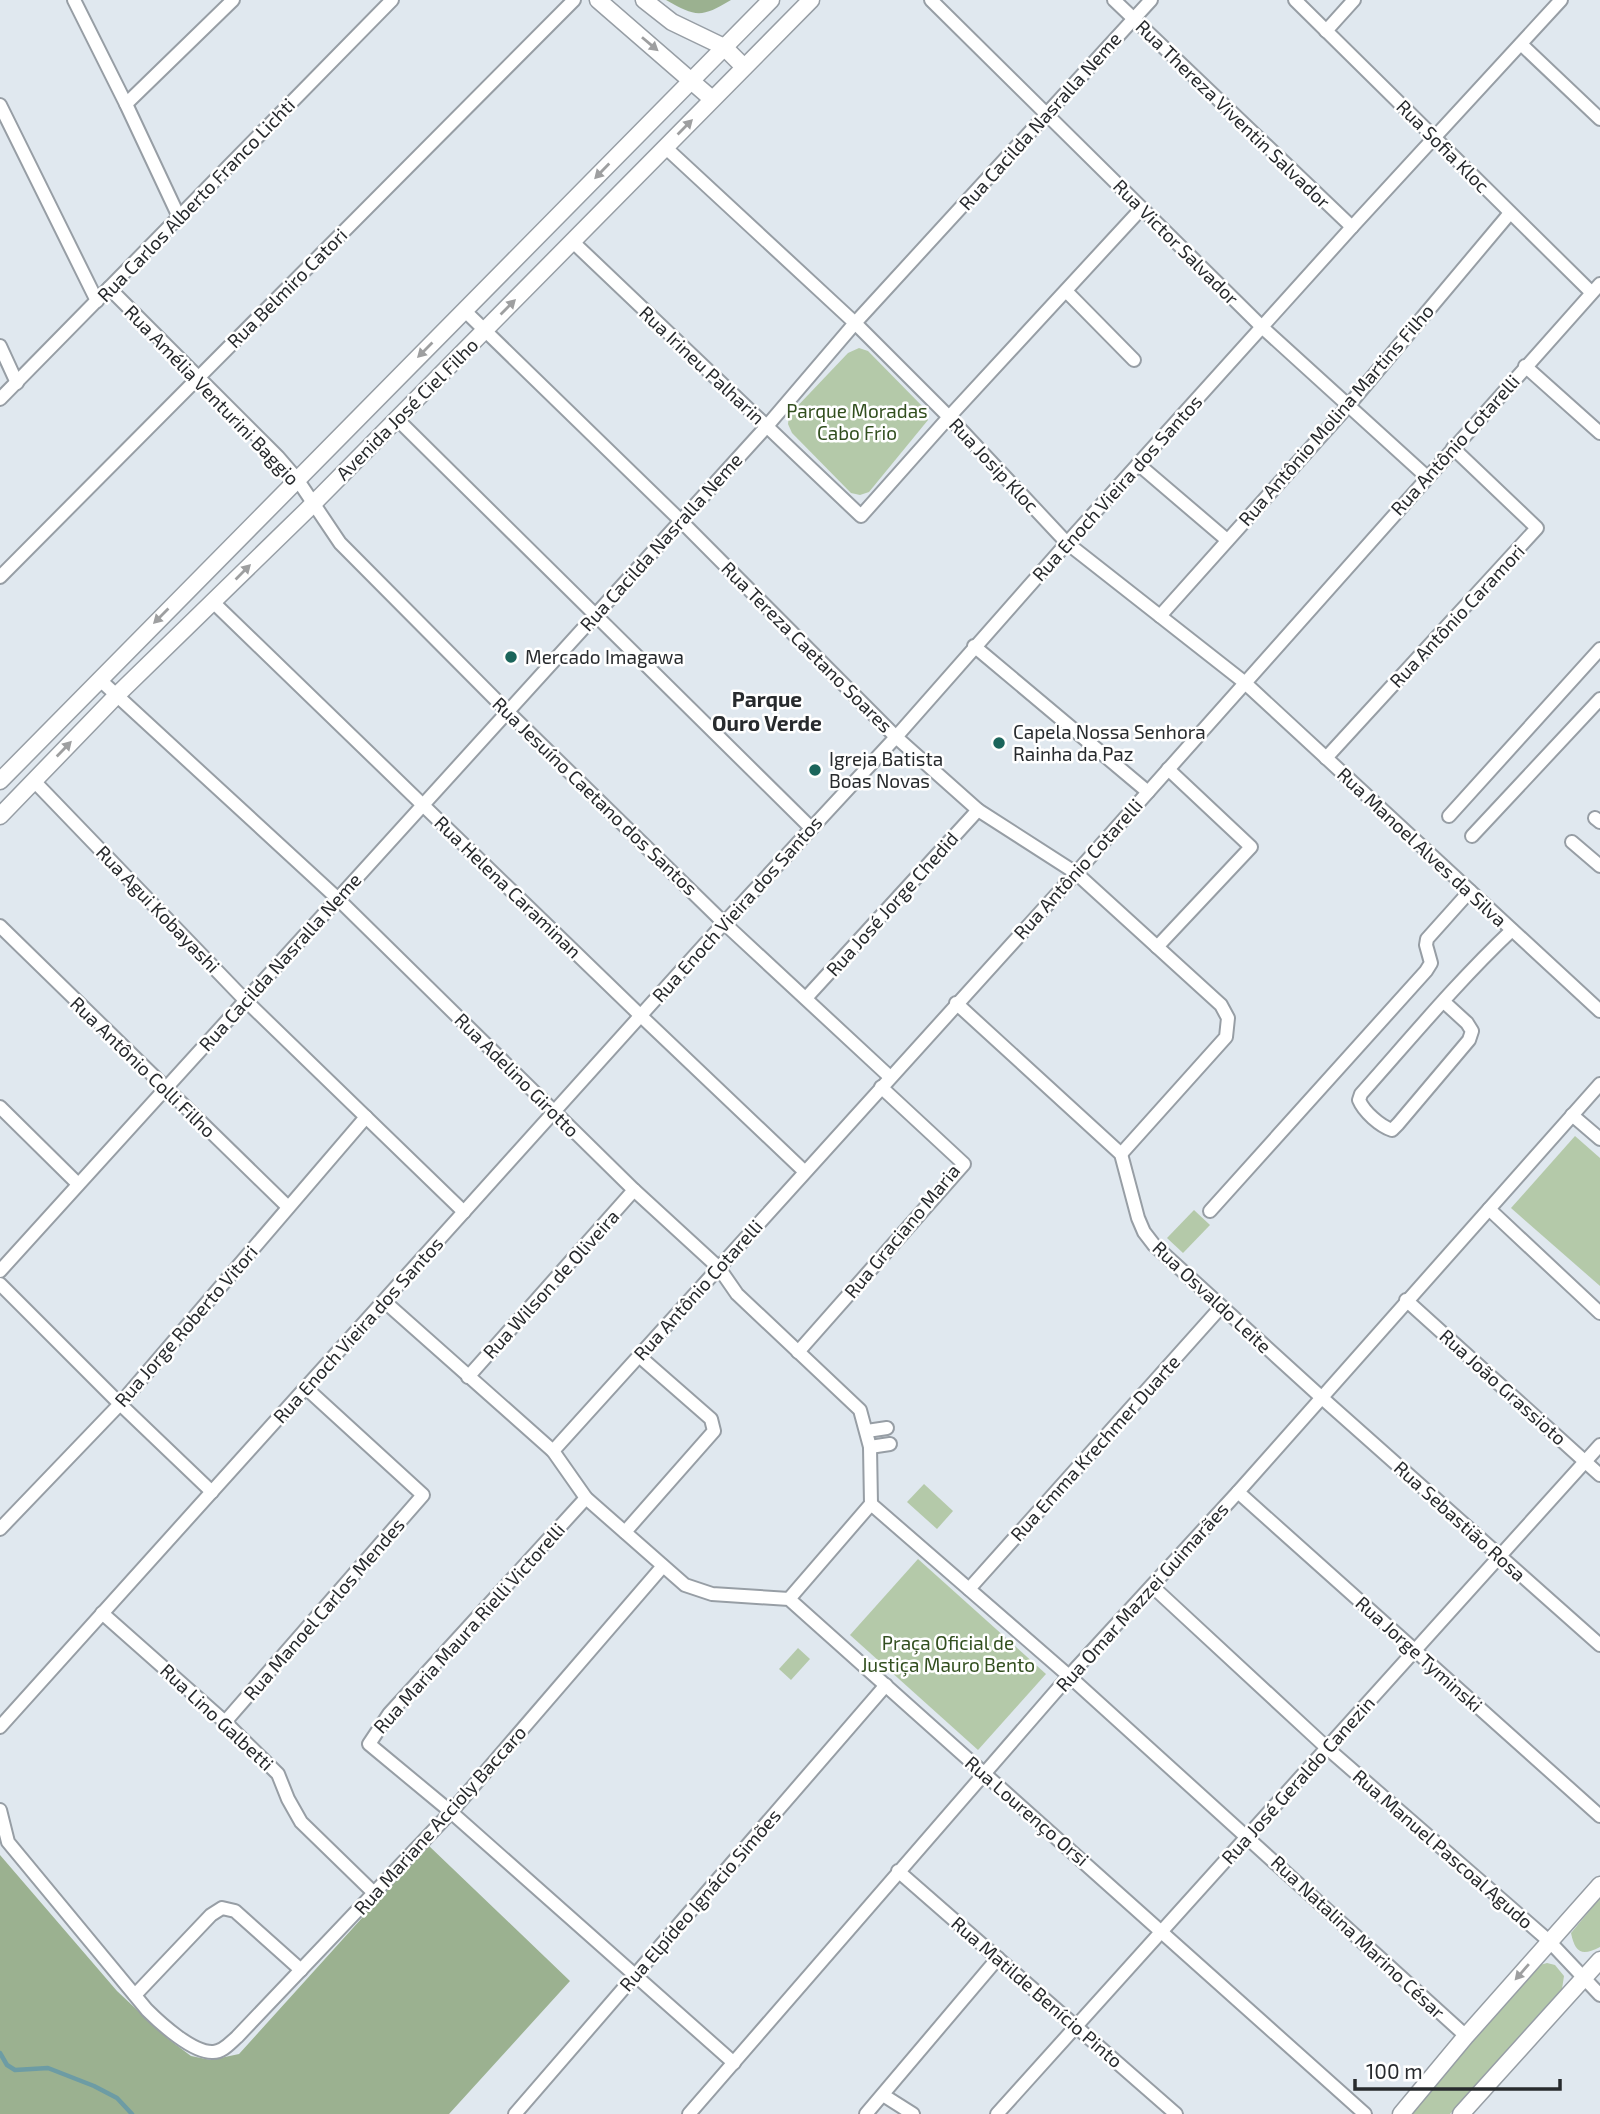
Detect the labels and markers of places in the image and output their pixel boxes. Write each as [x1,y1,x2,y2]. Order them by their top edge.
place label: Mercado Imagawa [525,645,684,668]
marker: Mercado Imagawa [503,649,519,665]
place label: Capela Nossa Senhora Rainha da Paz [1013,720,1206,765]
marker: Capela Nossa Senhora Rainha da Paz [991,735,1007,751]
place label: Igreja Batista Boas Novas [829,747,943,792]
marker: Igreja Batista Boas Novas [807,762,823,778]

